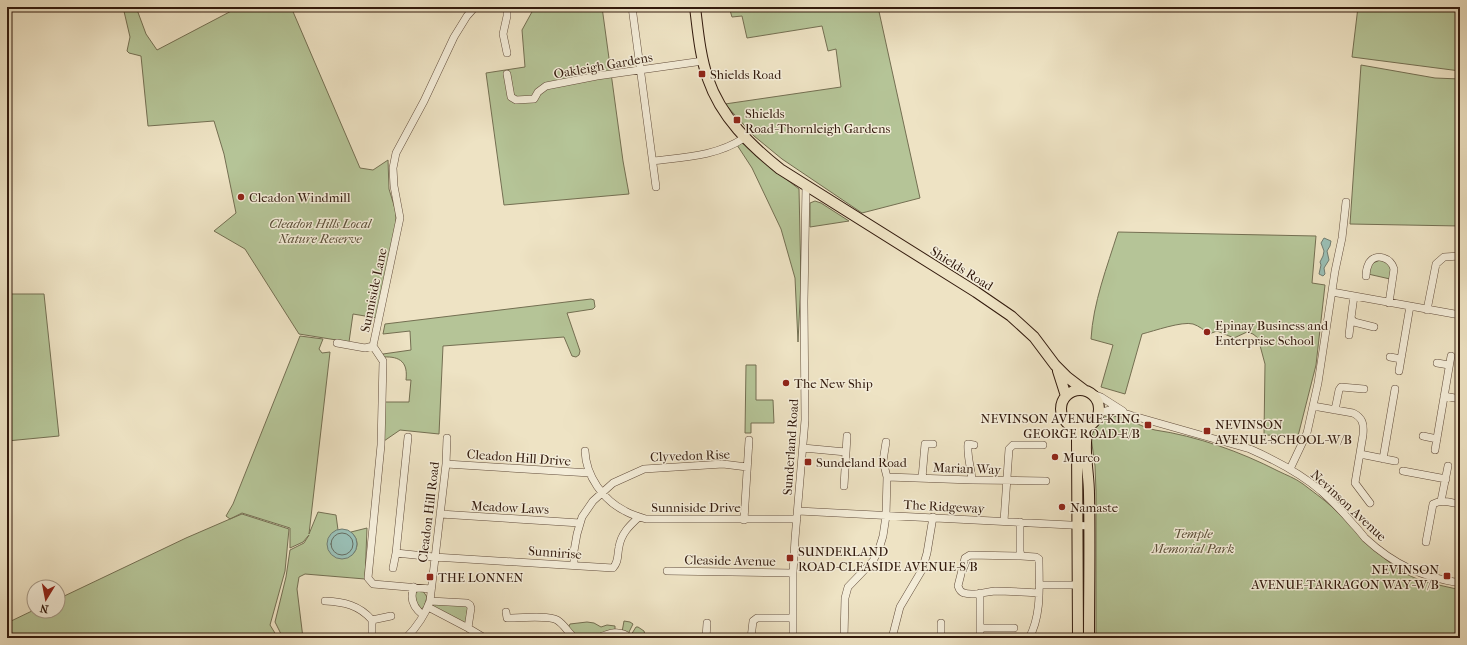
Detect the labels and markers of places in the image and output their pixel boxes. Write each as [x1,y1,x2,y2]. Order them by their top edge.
place label: Shields Road [710,67,782,82]
marker: Shields Road [697,69,707,79]
place label: Shields Road-Thornleigh Gardens [745,106,891,136]
marker: Shields Road-Thornleigh Gardens [732,115,742,125]
place label: Cleadon Windmill [249,190,351,205]
marker: Cleadon Windmill [236,192,246,202]
place label: Epinay Business and Enterprise School [1215,318,1329,348]
marker: Epinay Business and Enterprise School [1202,327,1212,337]
place label: The New Ship [794,376,873,391]
marker: The New Ship [781,378,791,388]
place label: NEVINSON AVENUE-KING GEORGE ROAD-E/B [981,411,1140,441]
place label: NEVINSON AVENUE-SCHOOL-W/B [1214,417,1352,447]
marker: NEVINSON AVENUE-KING GEORGE ROAD-E/B [1143,420,1153,430]
marker: NEVINSON AVENUE-SCHOOL-W/B [1202,426,1212,436]
place label: Murco [1063,450,1100,465]
marker: Murco [1050,452,1060,462]
place label: Sundeland Road [816,455,908,470]
marker: Sundeland Road [803,457,813,467]
place label: Namaste [1070,500,1119,515]
marker: Namaste [1057,502,1067,512]
place label: SUNDERLAND ROAD-CLEASIDE AVENUE-S/B [798,544,978,574]
marker: SUNDERLAND ROAD-CLEASIDE AVENUE-S/B [785,553,795,563]
place label: NEVINSON AVENUE-TARRAGON WAY-W/B [1250,562,1439,592]
place label: THE LONNEN [438,570,523,585]
marker: NEVINSON AVENUE-TARRAGON WAY-W/B [1442,571,1452,581]
marker: THE LONNEN [425,572,435,582]

